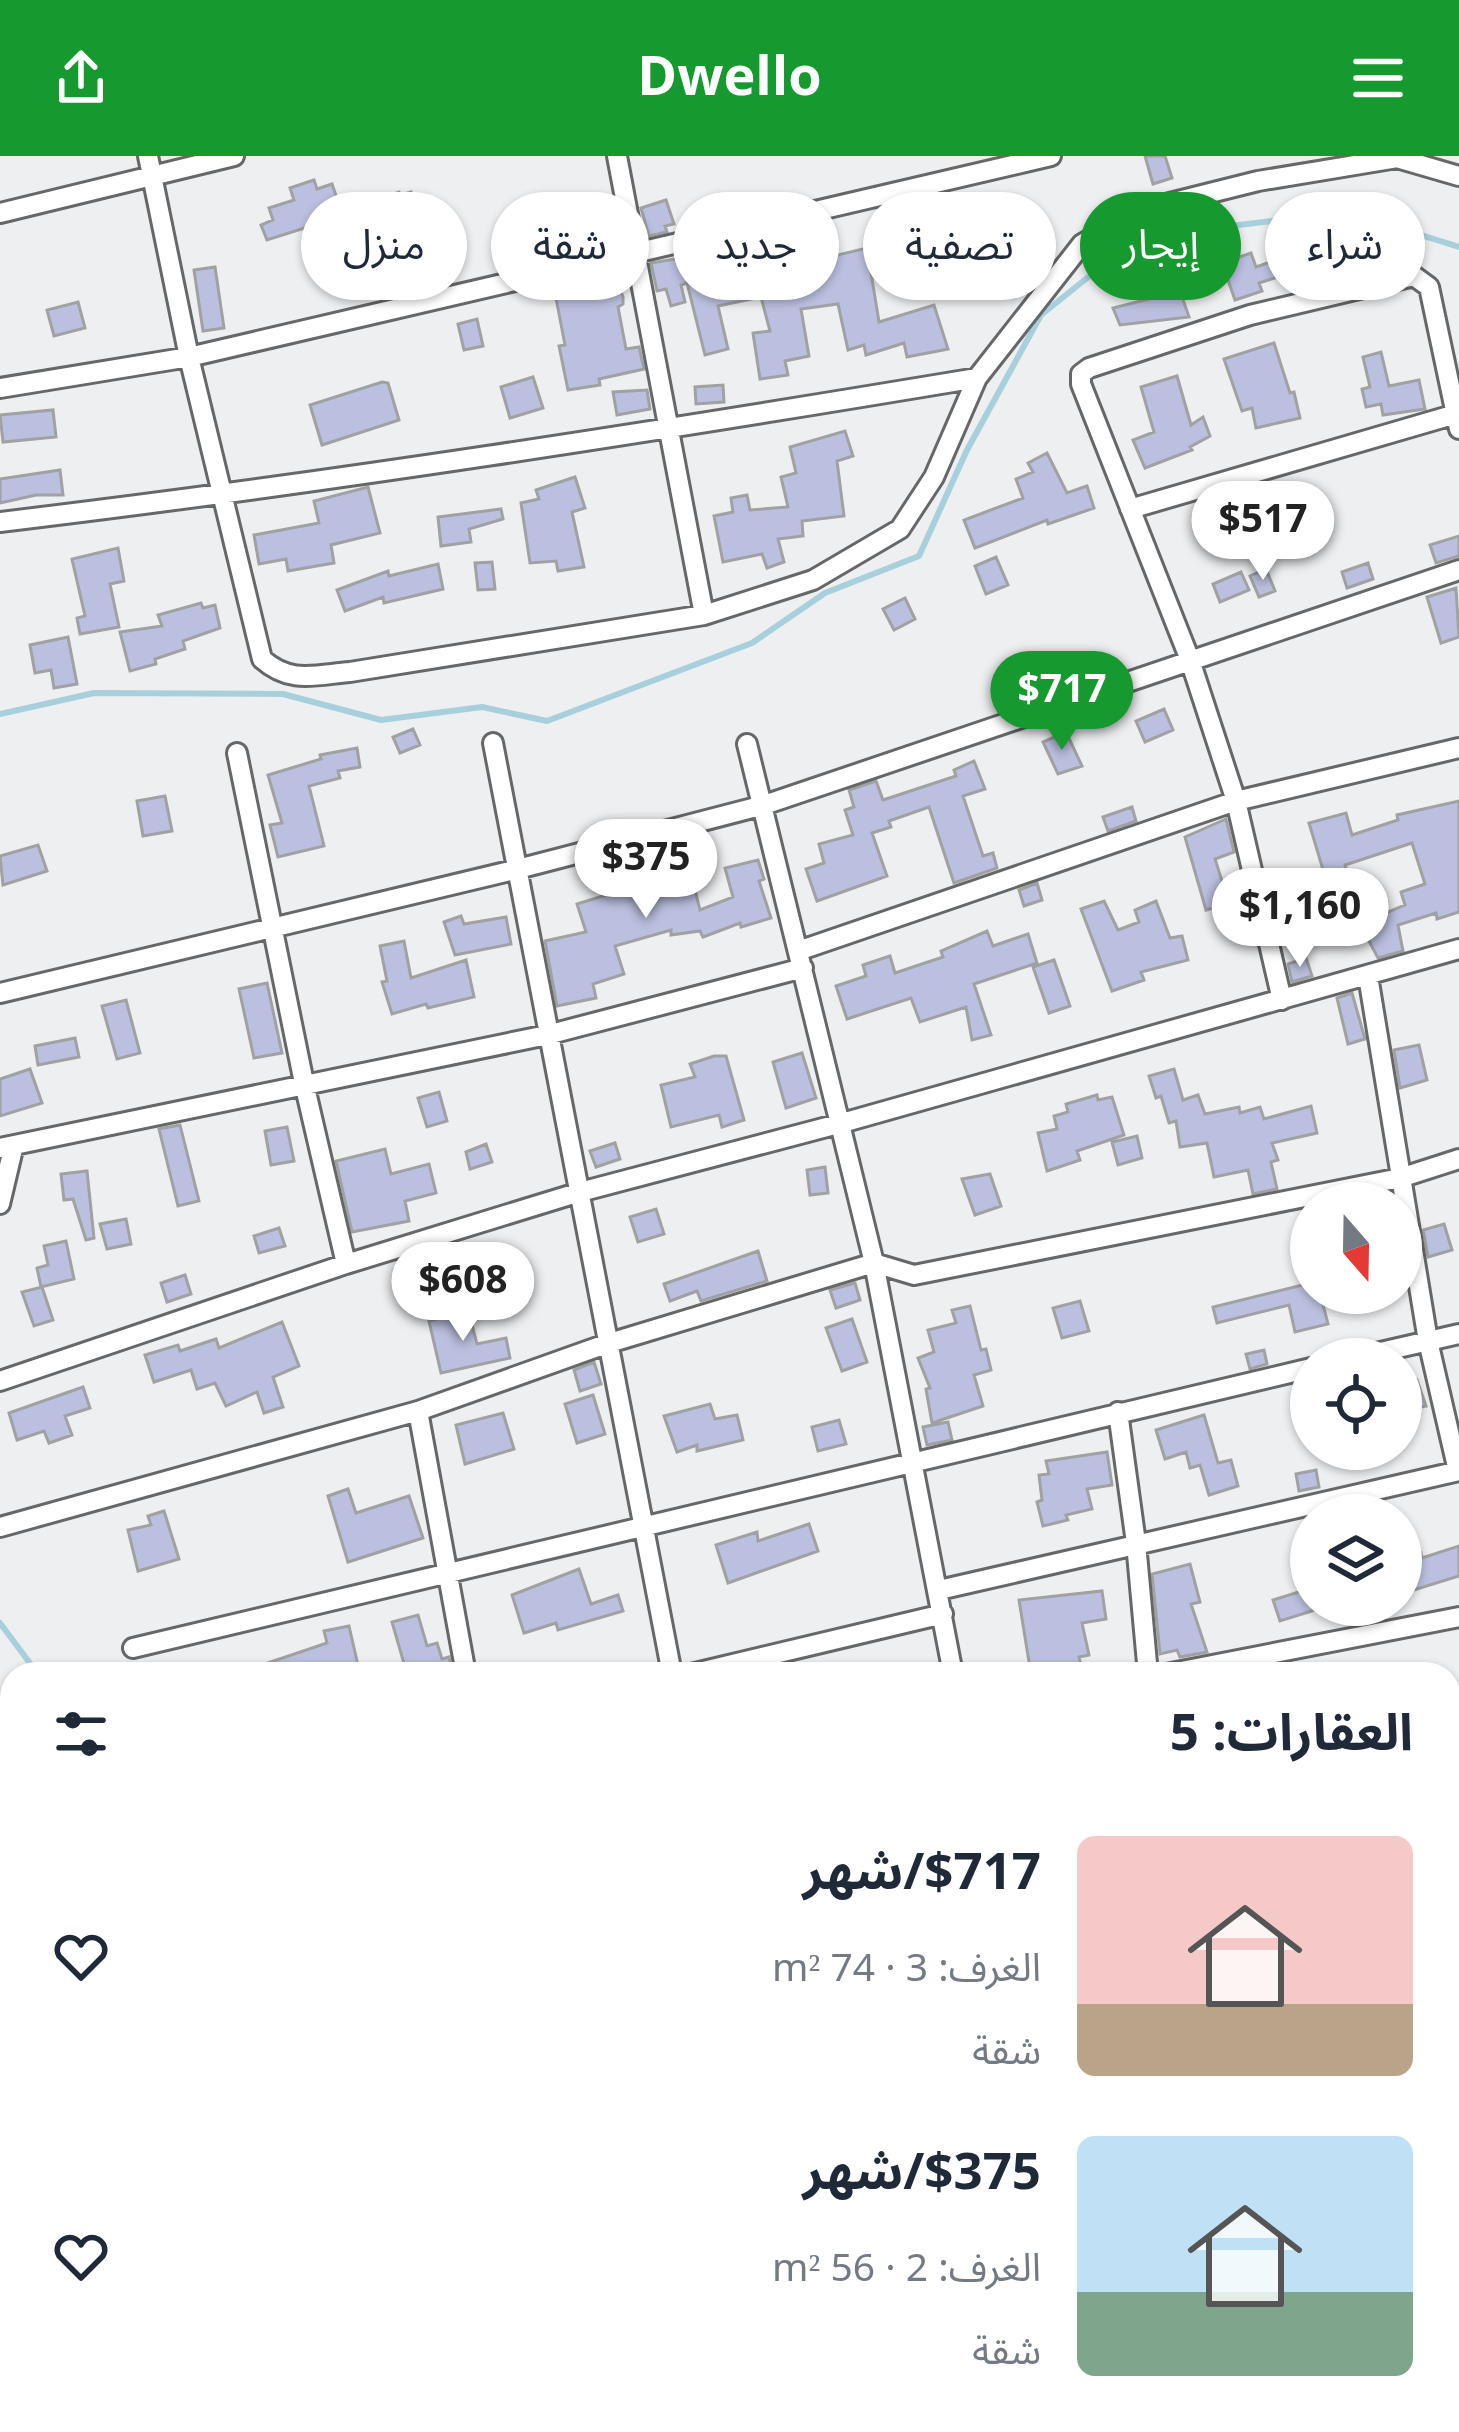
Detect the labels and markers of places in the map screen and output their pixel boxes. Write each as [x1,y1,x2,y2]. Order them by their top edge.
pin: $517 [1192,481,1334,583]
pin: $717 [991,651,1133,753]
pin: $375 [575,819,717,921]
pin: $1,160 [1202,868,1398,970]
pin: $608 [392,1242,534,1344]

